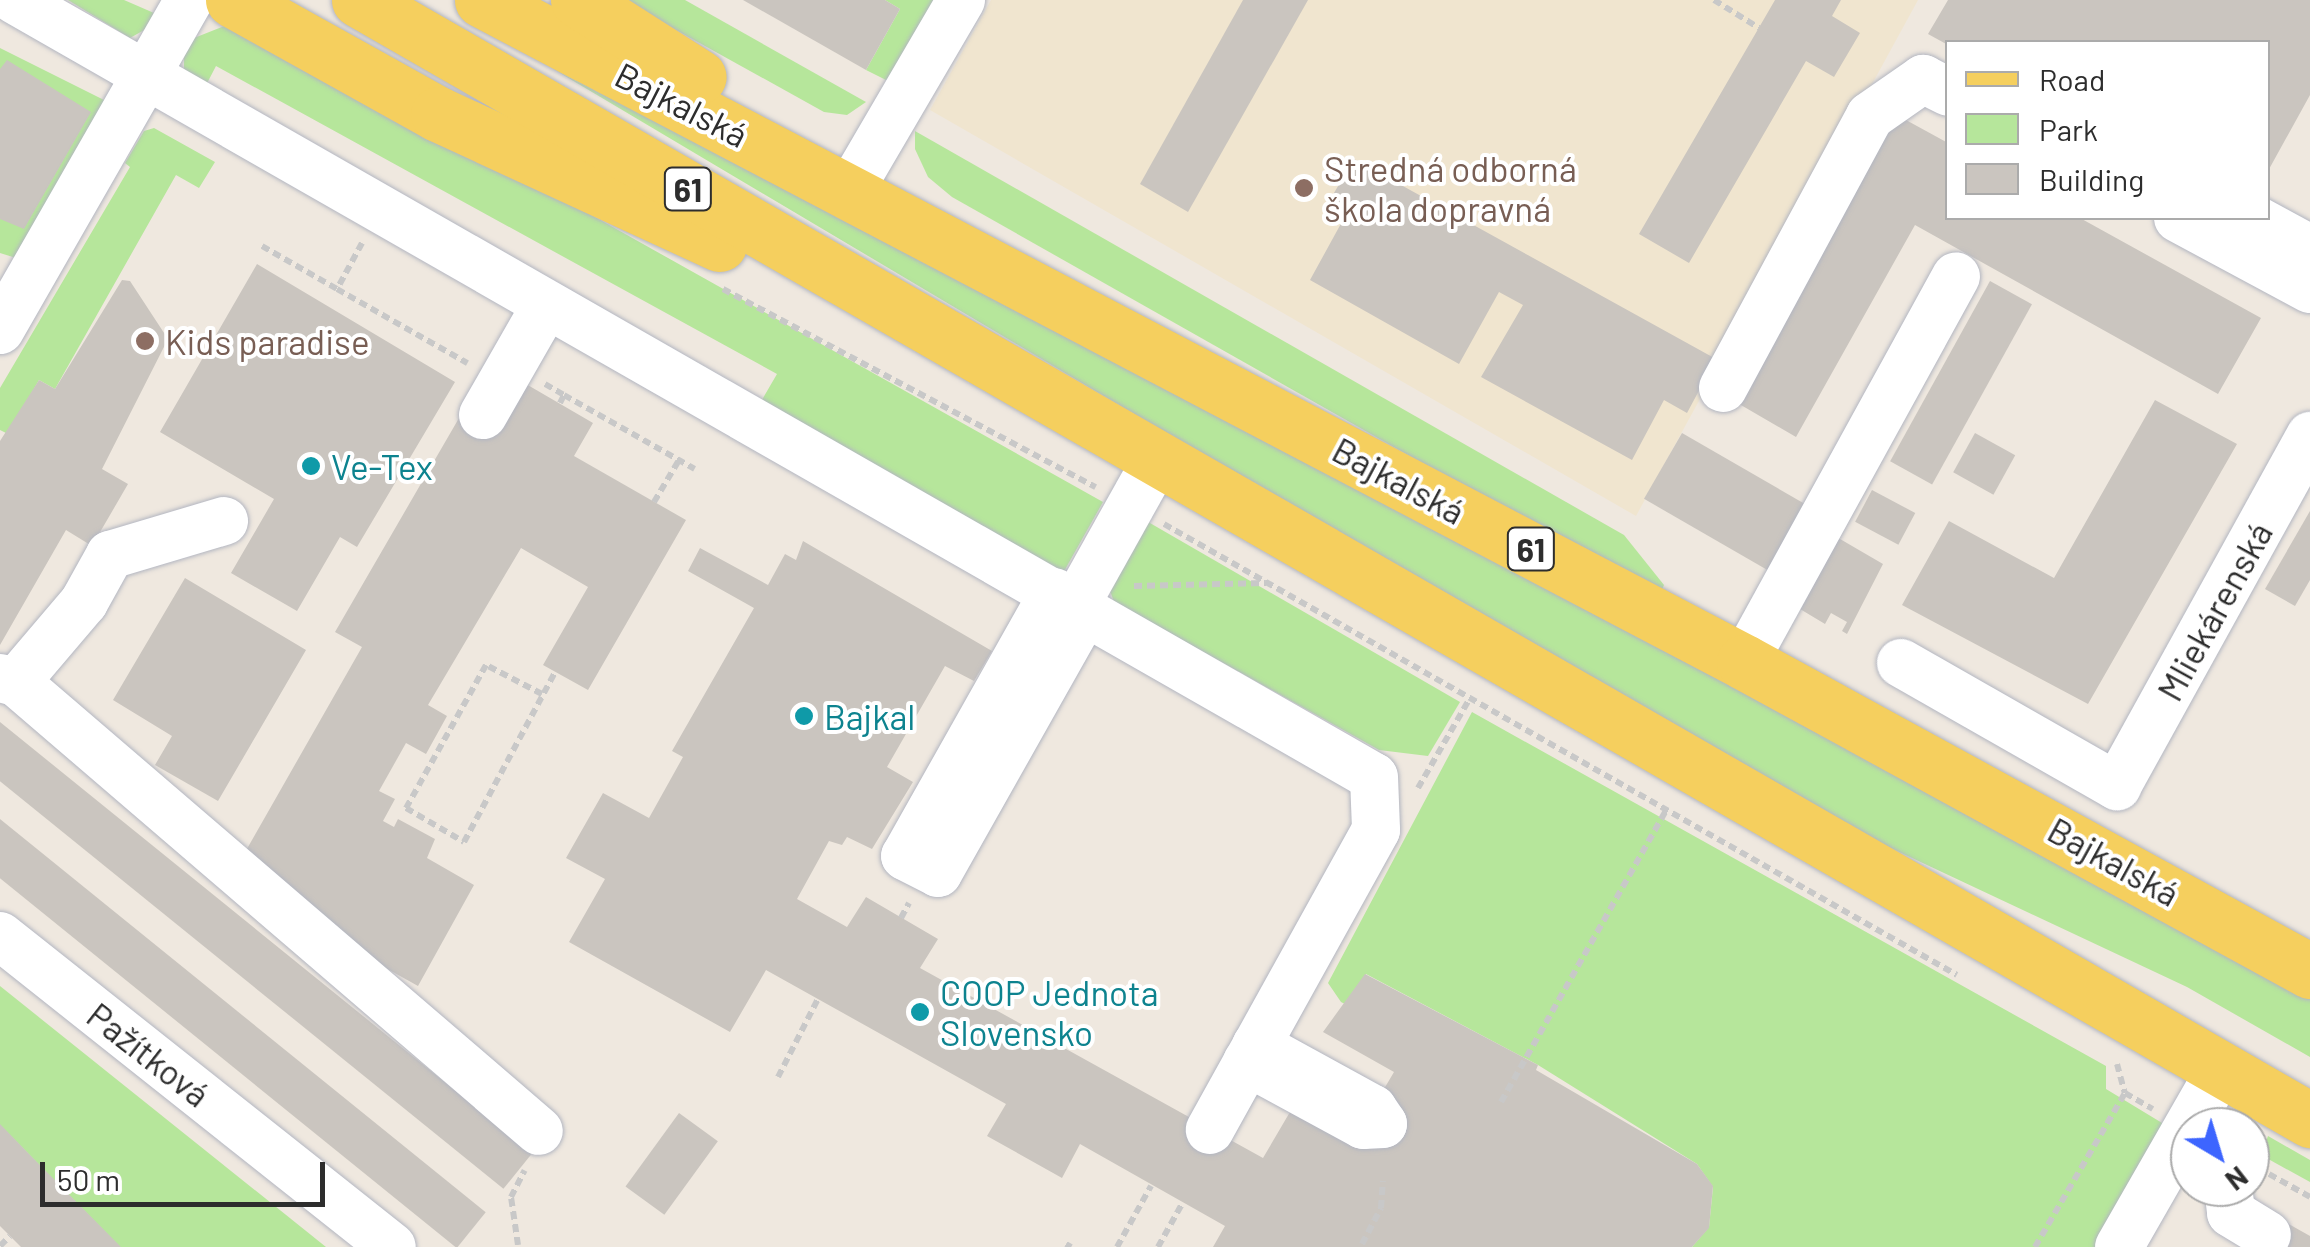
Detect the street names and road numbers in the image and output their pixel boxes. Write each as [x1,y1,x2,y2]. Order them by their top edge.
street label: Bajkalská [609,53,755,155]
road number: 61 [663,162,713,216]
street label: Bajkalská [1326,428,1472,532]
street label: Mliekárenská [2148,514,2280,708]
road number: 61 [1506,522,1556,576]
street label: Bajkalská [2041,808,2187,914]
street label: Pažítková [80,993,218,1115]

